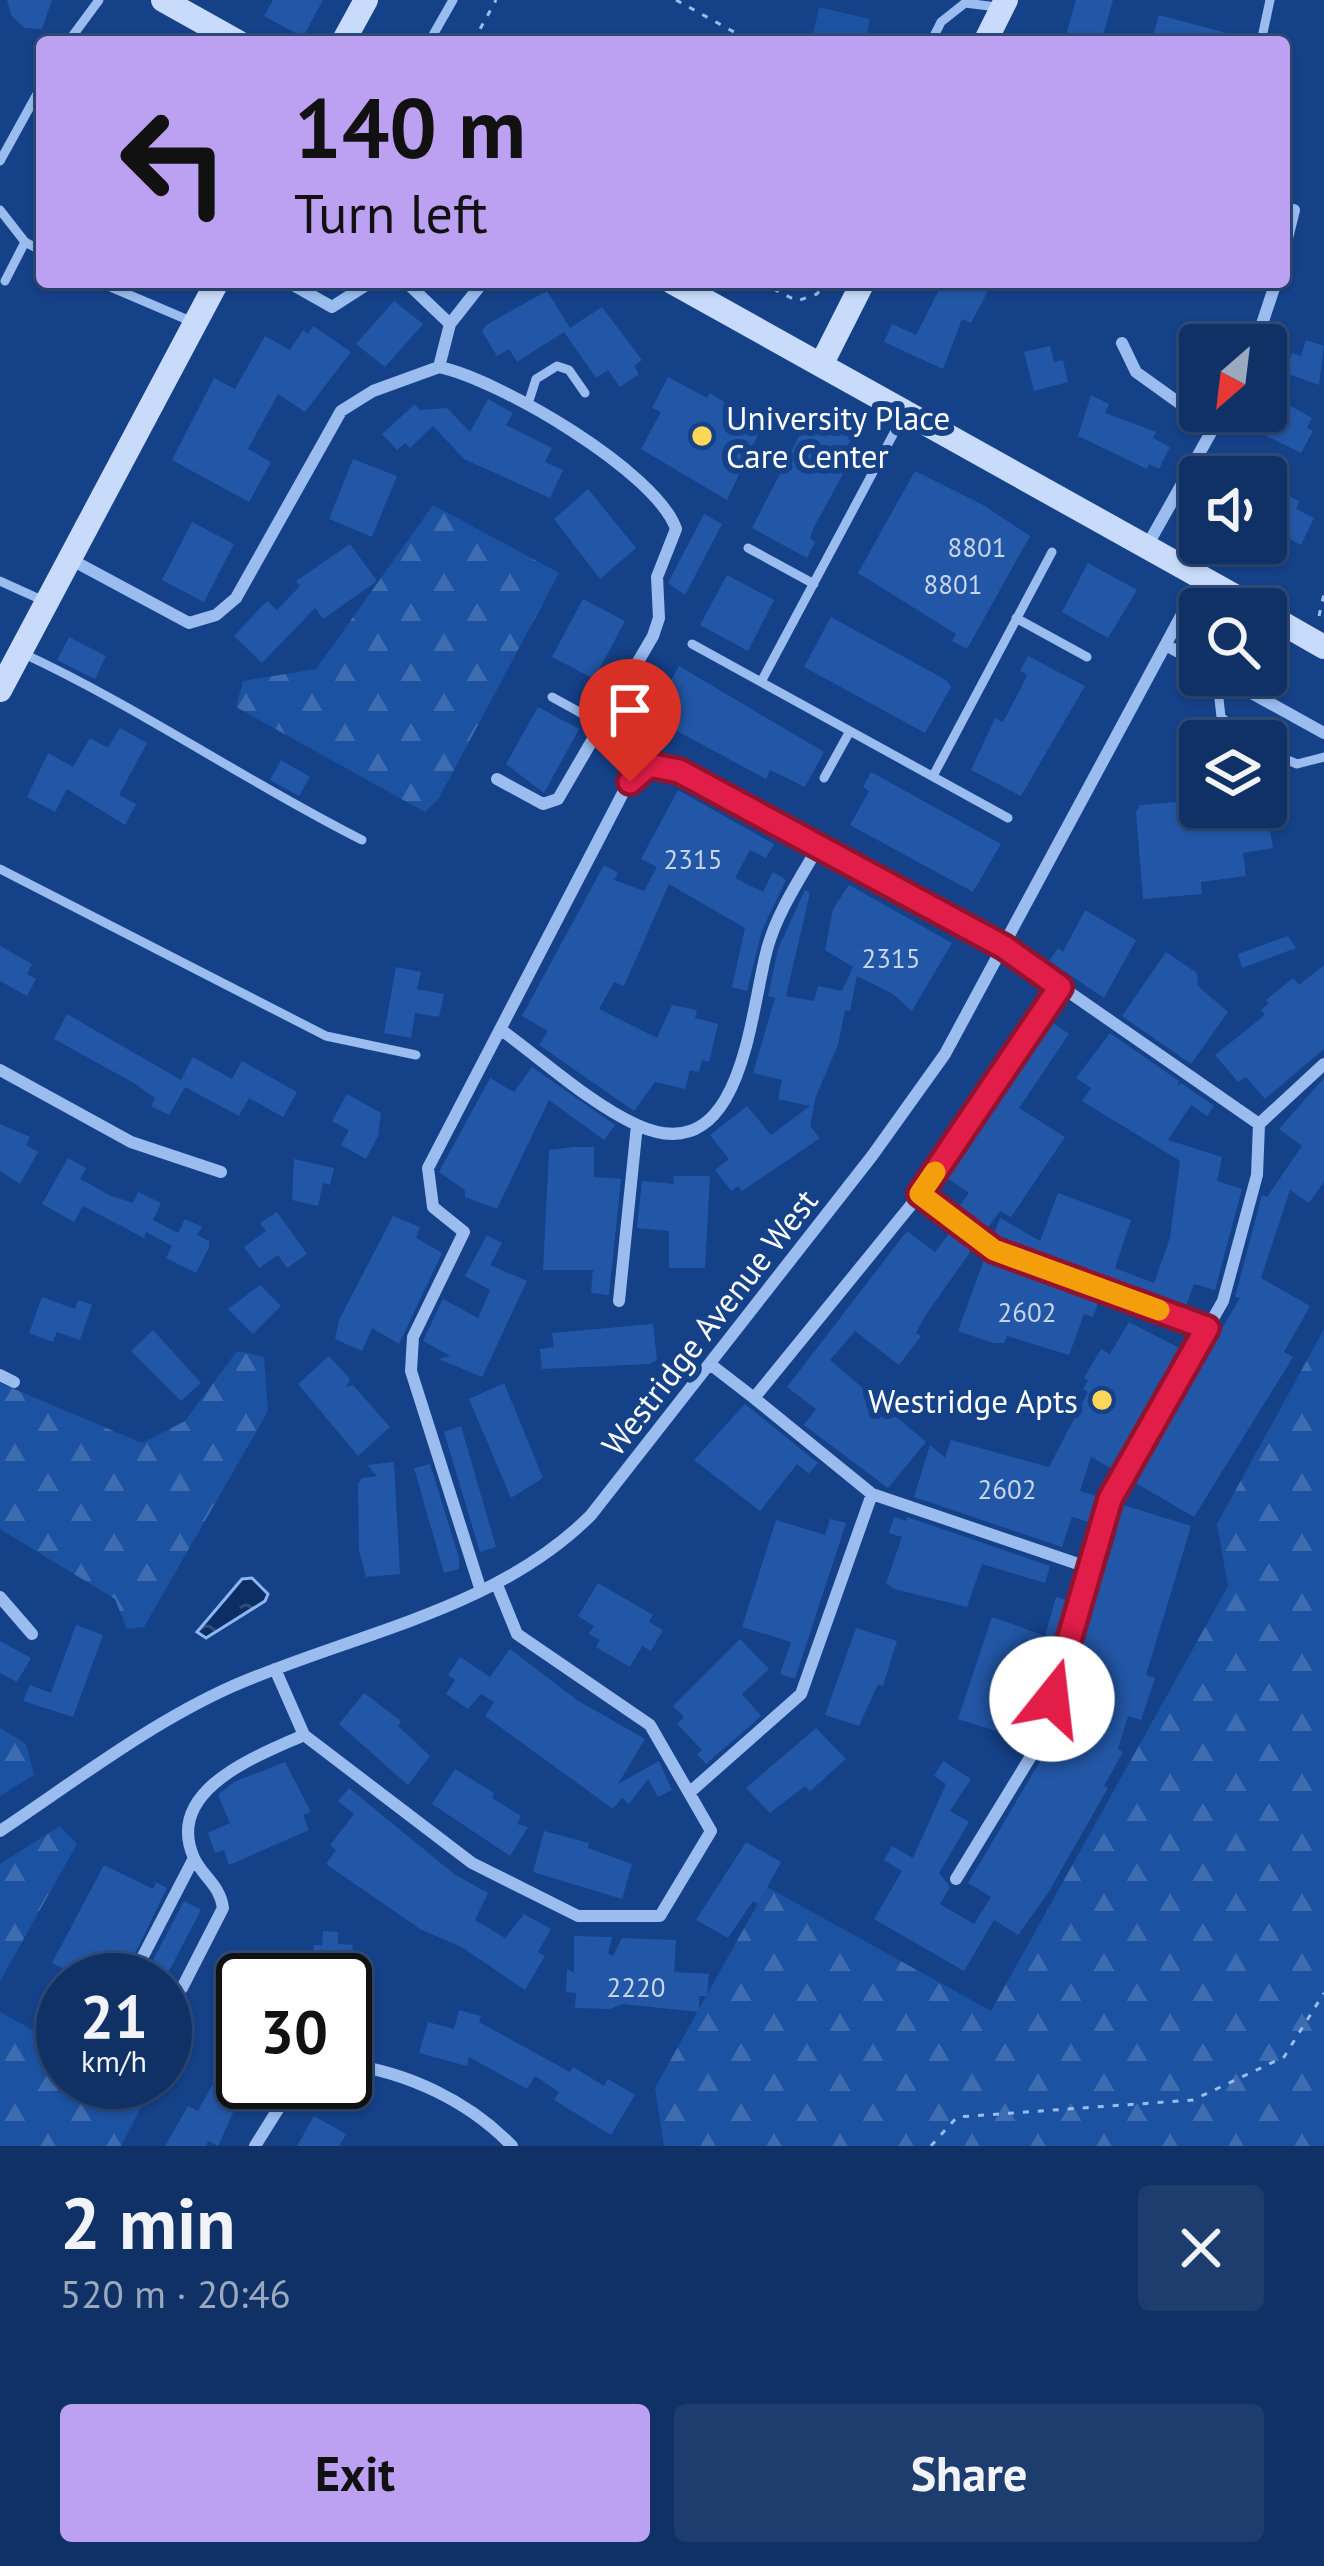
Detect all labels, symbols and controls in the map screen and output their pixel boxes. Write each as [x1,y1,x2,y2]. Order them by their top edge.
text: 140 m [294,72,526,181]
icon: left [96,84,252,240]
text: Turn left [294,178,488,248]
north arrow [1179,324,1287,432]
map controls [1179,324,1287,828]
place label: University Place Care Center [726,396,950,477]
marker: University Place Care Center [689,423,715,449]
button: sound [1179,456,1287,564]
house number: 8801 [948,530,1006,564]
house number: 8801 [924,567,982,601]
button: search [1179,588,1287,696]
pin [579,659,681,782]
icon: arrive [597,677,663,743]
button: layers [1179,720,1287,828]
house number: 2315 [664,842,722,876]
house number: 2315 [862,941,920,975]
street label: Westridge Avenue West [591,1180,827,1464]
house number: 2602 [998,1295,1056,1329]
place label: Westridge Apts [868,1379,1078,1422]
marker: Westridge Apts [1089,1387,1115,1413]
house number: 2602 [978,1472,1036,1506]
position arrow [989,1636,1115,1762]
speed limit sign: 30 [216,1953,372,2109]
house number: 2220 [607,1970,665,2004]
text: 21 [80,1977,148,2055]
text: km/h [81,2041,147,2080]
text: 2 min [60,2176,236,2269]
button: close [1138,2185,1264,2311]
text: 520 m · 20:46 [60,2268,291,2319]
button: Exit [60,2404,650,2542]
button: Share [674,2404,1264,2542]

